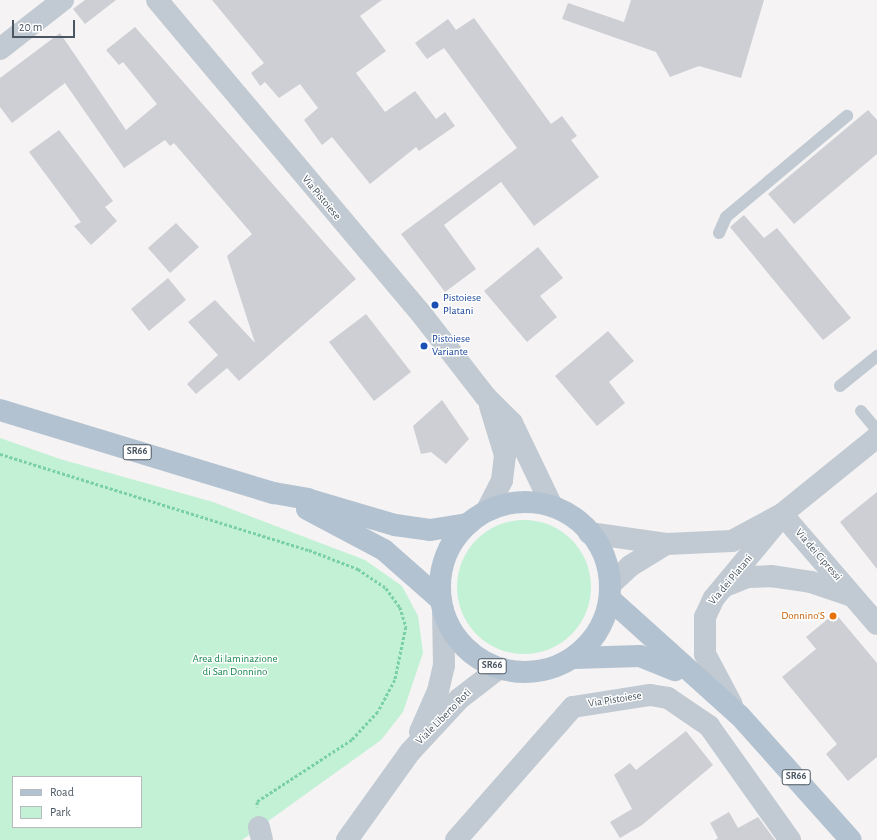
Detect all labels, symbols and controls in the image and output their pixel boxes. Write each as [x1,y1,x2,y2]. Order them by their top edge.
scale bar [14,12,77,38]
text: 20 m [19,21,42,33]
street label: Via Pistoiese [299,173,343,223]
place label: Pistoiese Platani [443,292,481,318]
marker: Pistoiese Platani [430,300,440,310]
place label: Pistoiese Variante [432,333,470,359]
marker: Pistoiese Variante [419,341,429,351]
road number: SR66 [122,444,152,460]
street label: Via dei Cipressi [792,526,844,584]
street label: Via dei Platani [706,552,756,608]
place label: Donnino'S [781,609,825,623]
marker: Donnino'S [828,611,838,621]
park label: Area di laminazione di San Donnino [192,653,278,679]
road number: SR66 [477,658,507,674]
street label: Viale Liberto Roti [414,687,474,747]
street label: Via Pistoiese [587,689,643,711]
road number: SR66 [781,769,811,785]
legend [12,776,142,828]
text: Road [50,786,74,798]
text: Park [50,806,71,818]

